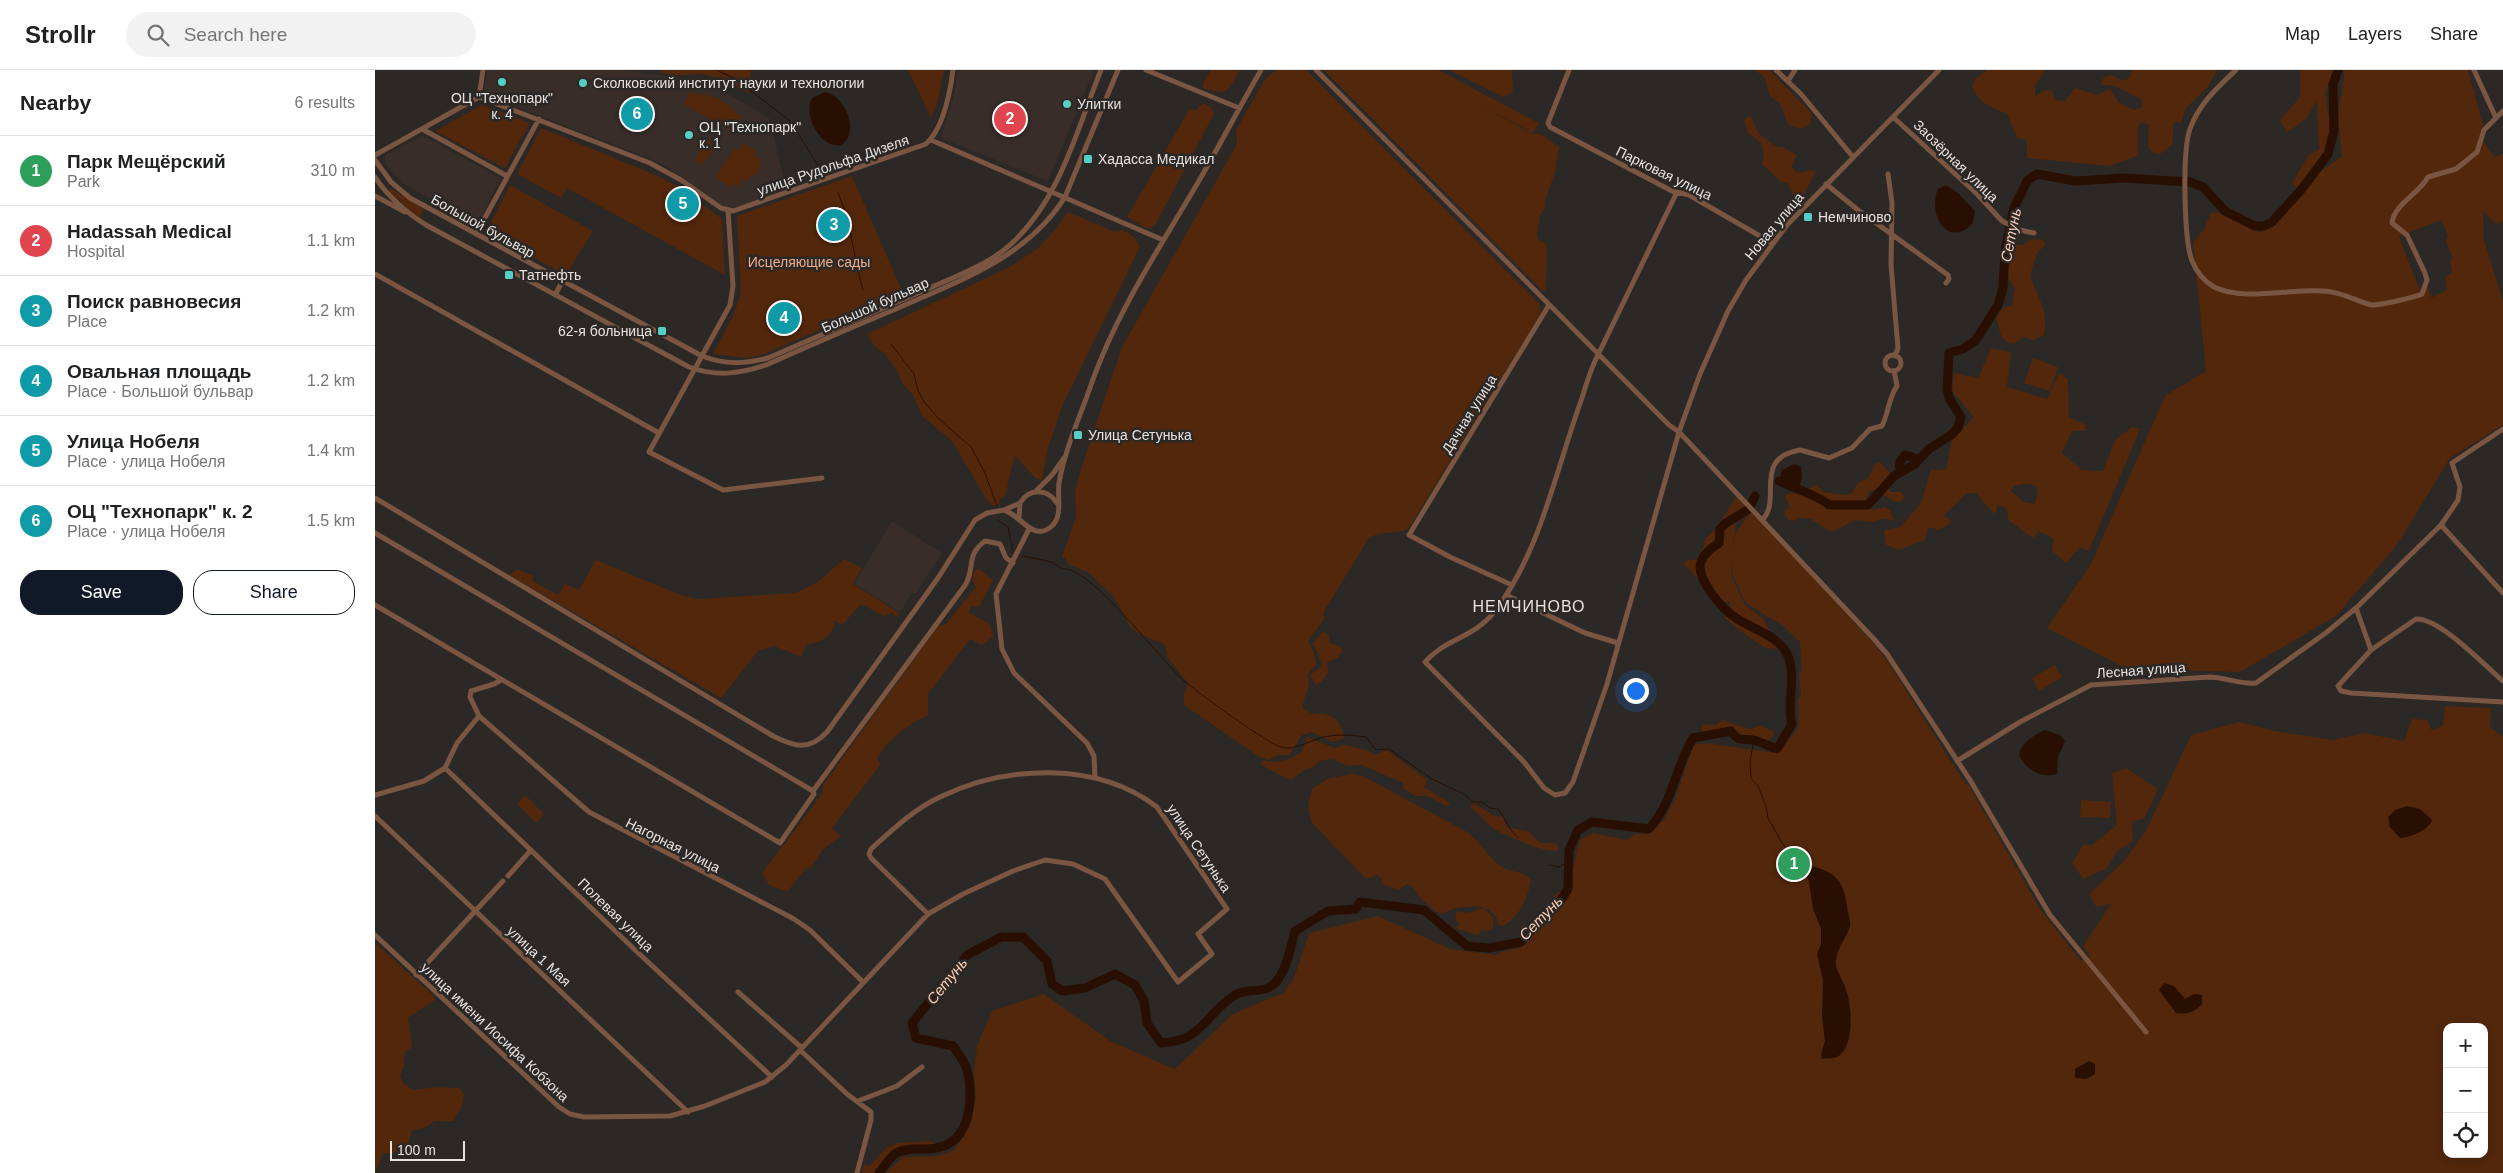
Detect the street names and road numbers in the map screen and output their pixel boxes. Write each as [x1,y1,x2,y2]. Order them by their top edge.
street label: Заозёрная улица [1910,117,2002,206]
street label: улица Рудольфа Дизеля [755,132,911,198]
street label: Парковая улица [1613,143,1715,203]
street label: Новая улица [1741,189,1807,263]
street label: Большой бульвар [429,191,538,261]
street label: Большой бульвар [819,274,931,336]
street label: Дачная улица [1438,372,1500,456]
street label: Лесная улица [2096,659,2186,681]
street label: улица Сетунька [1164,801,1234,895]
street label: Нагорная улица [623,814,723,876]
street label: Полевая улица [575,875,657,955]
street label: улица 1 Мая [504,922,574,990]
street label: улица имени Иосифа Кобзона [418,959,572,1105]

